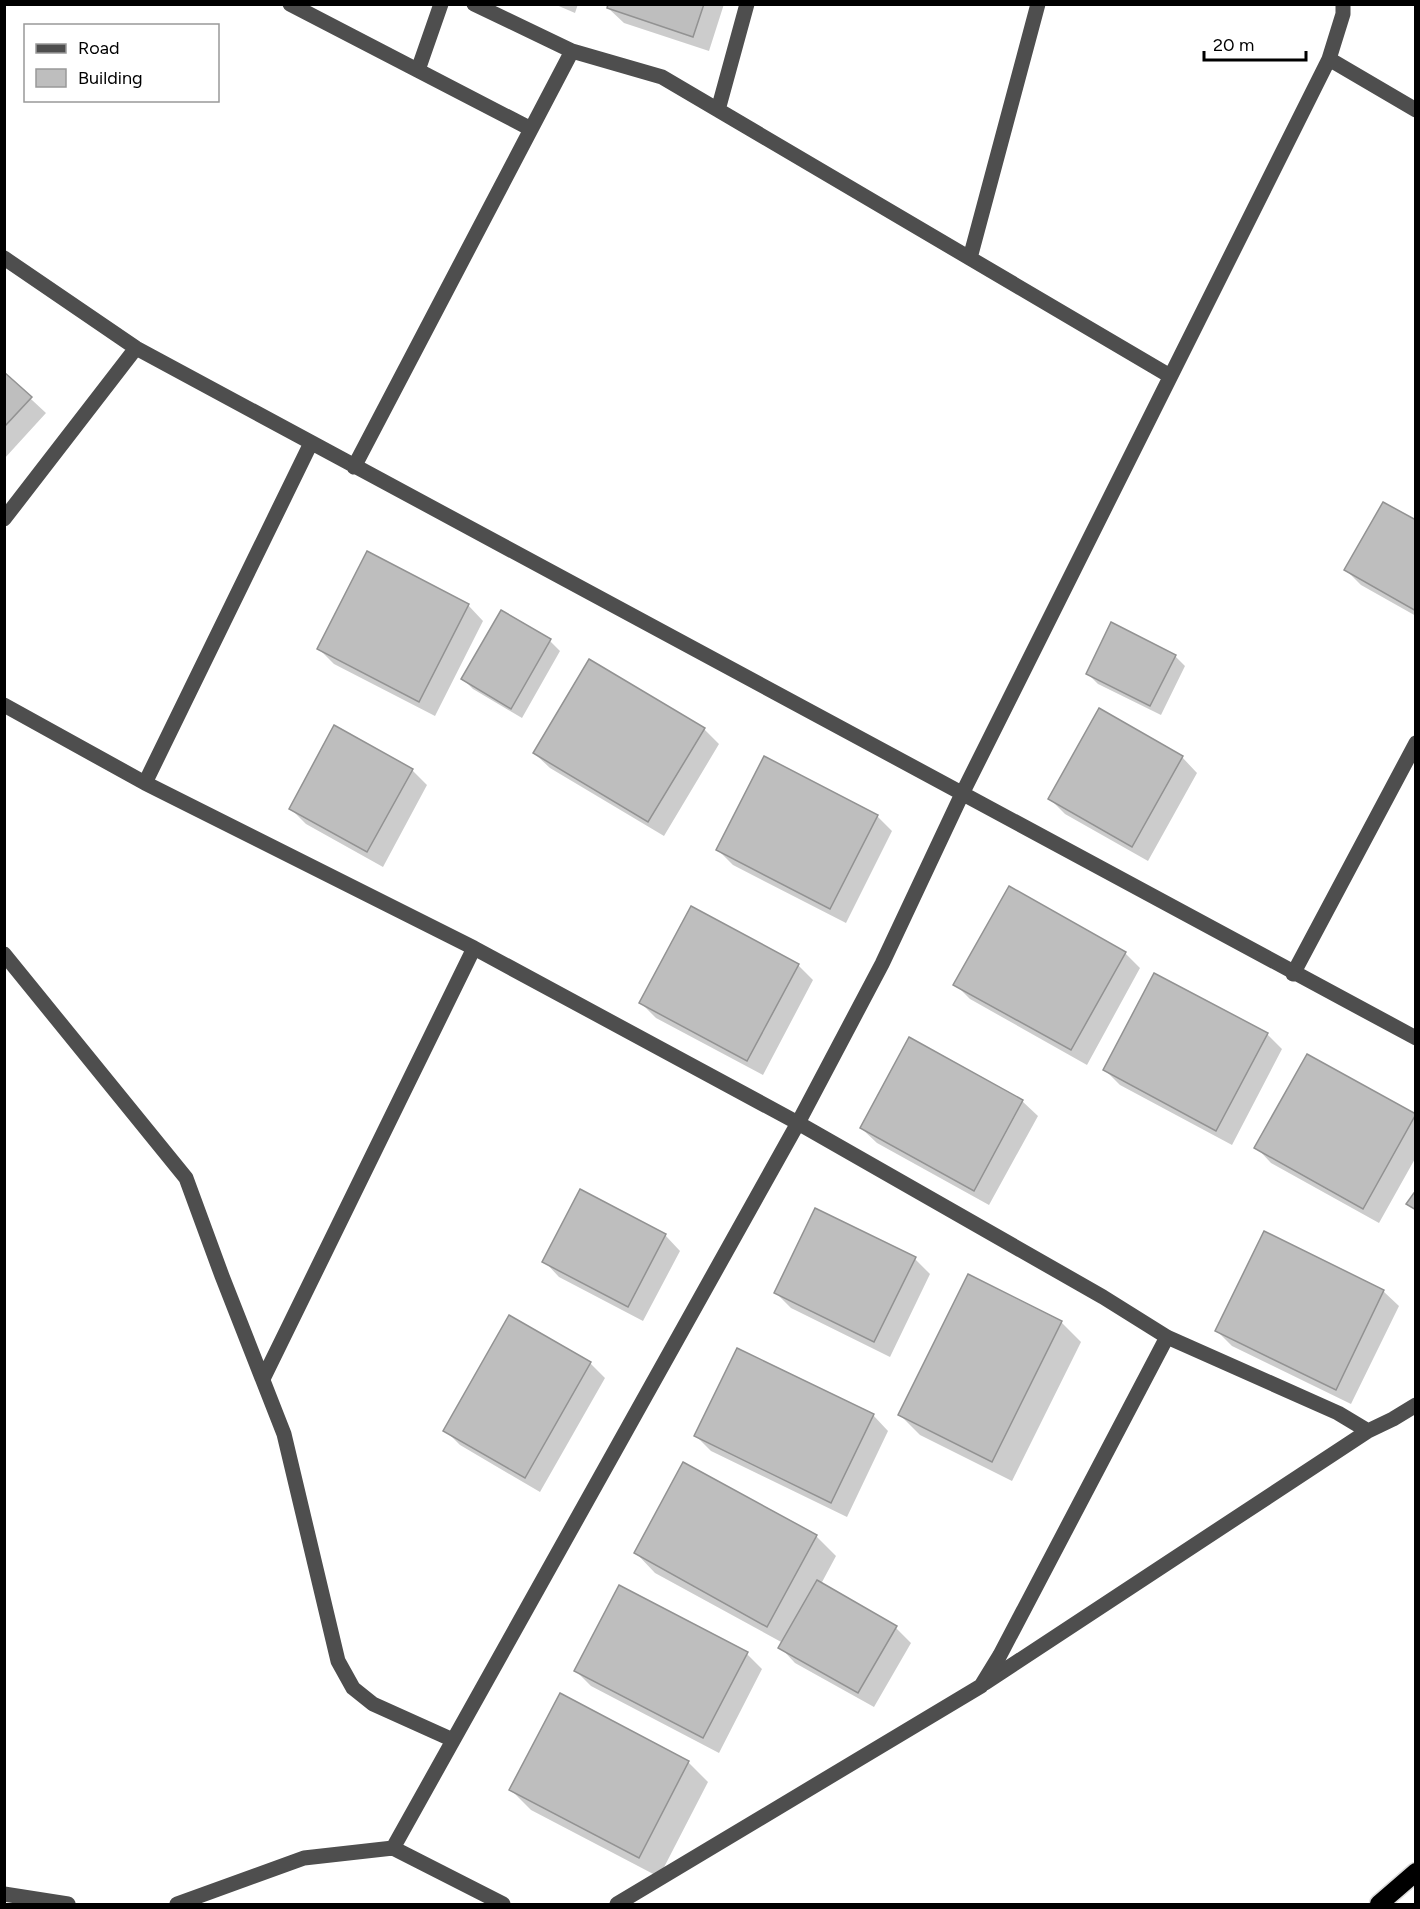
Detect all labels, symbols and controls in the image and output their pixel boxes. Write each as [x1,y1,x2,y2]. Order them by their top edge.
legend [24,24,219,102]
scale bar [1204,24,1306,62]
text: 20 m [1213,34,1254,56]
text: Road [78,37,119,59]
text: Building [78,67,143,89]

